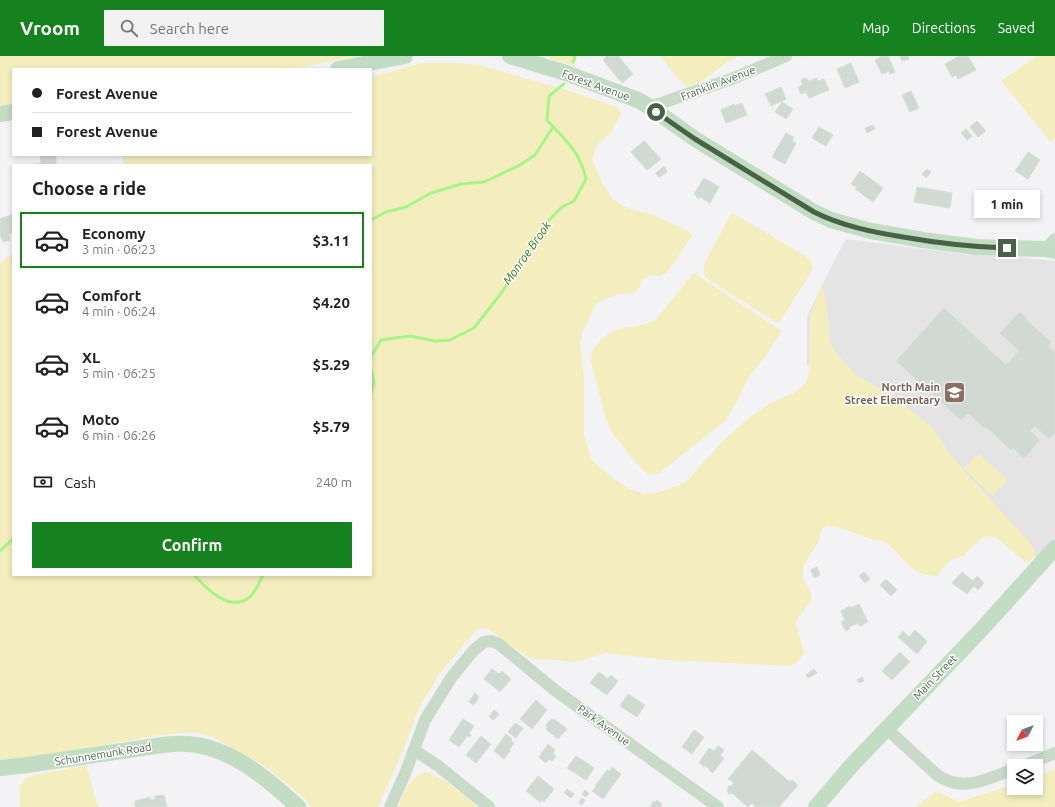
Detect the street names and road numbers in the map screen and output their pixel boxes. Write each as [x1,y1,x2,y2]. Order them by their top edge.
street label: Franklin Avenue [679,63,757,103]
street label: Forest Avenue [561,67,631,103]
street label: Main Street [911,652,960,702]
street label: Park Avenue [576,702,632,748]
street label: Schunnemunk Road [54,740,152,768]

